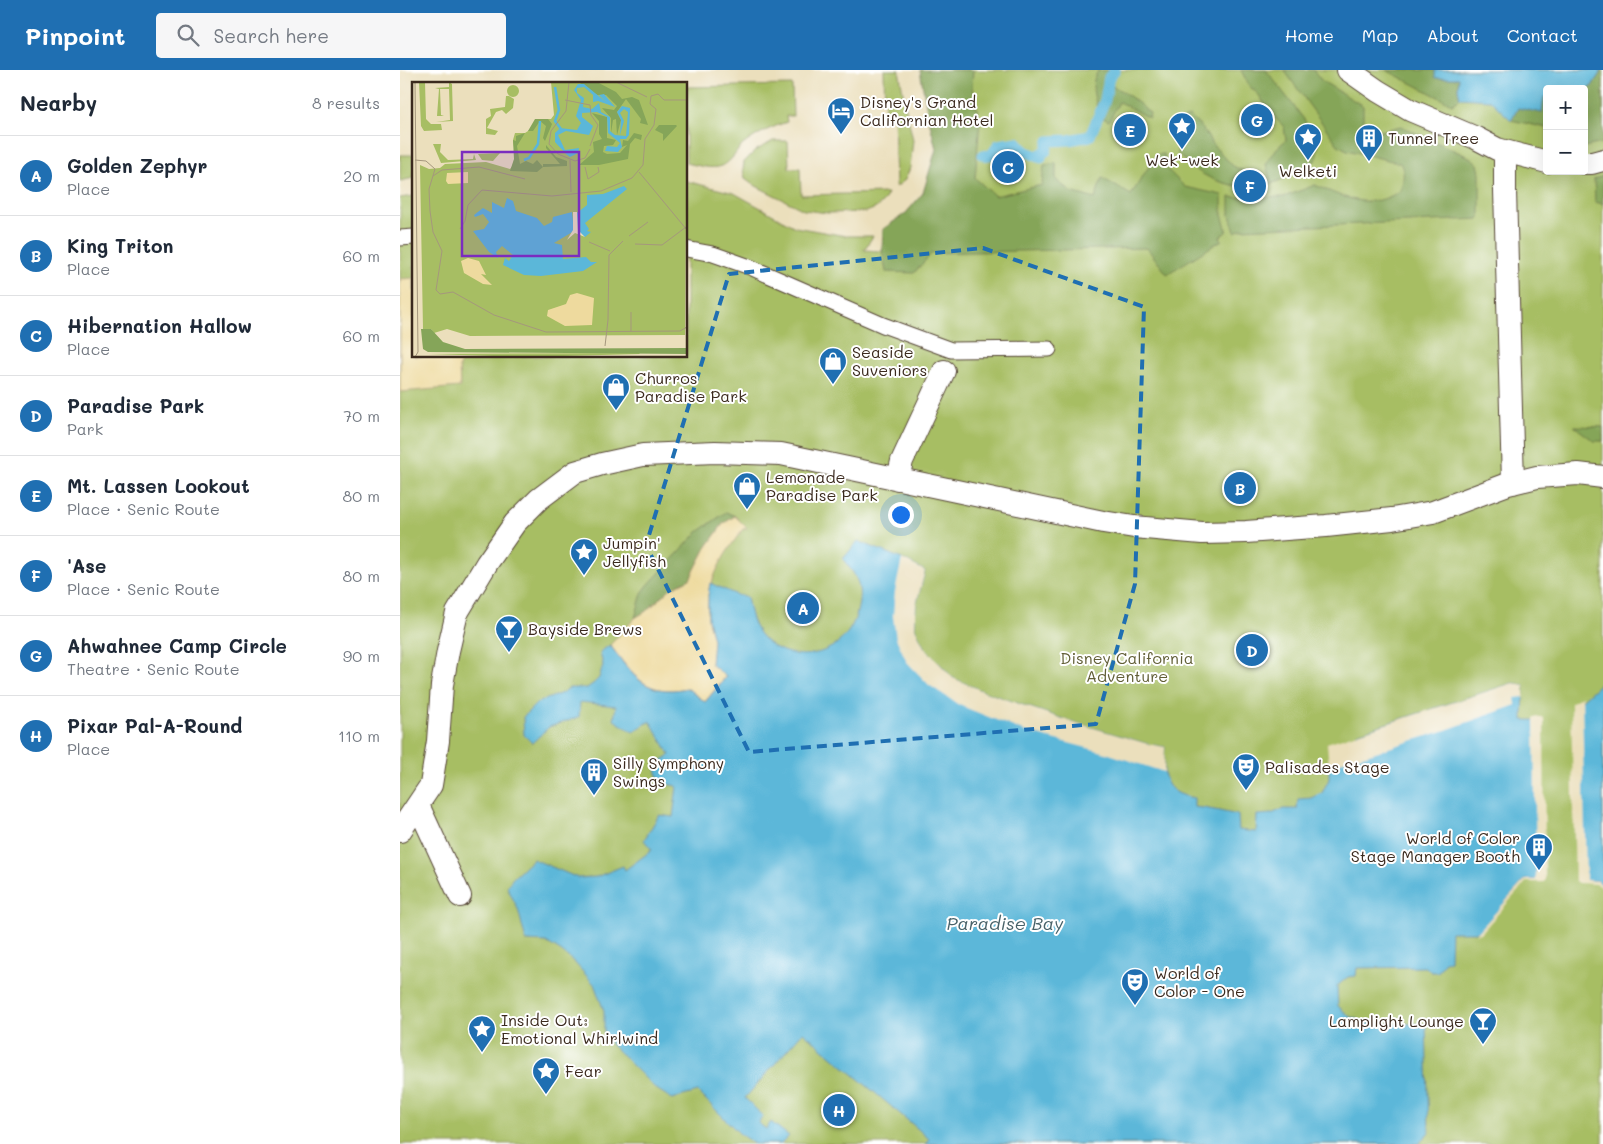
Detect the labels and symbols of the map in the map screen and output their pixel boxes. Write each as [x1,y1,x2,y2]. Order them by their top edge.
inset map [412,82,688,358]
place label: Disney's Grand Californian Hotel [860,91,994,130]
hotel icon: Disney's Grand Californian Hotel [826,96,856,135]
pin: G [1241,101,1273,139]
pin: E [1114,111,1146,149]
place icon: Wek'-wek [1167,111,1197,150]
place icon: Welketi [1293,122,1323,161]
building icon: Tunnel Tree [1354,123,1384,162]
place label: Tunnel Tree [1388,127,1479,148]
pin: C [992,148,1024,186]
place label: Wek'-wek [1145,149,1219,170]
place label: Welketi [1279,160,1337,181]
pin: F [1234,167,1266,205]
place label: Seaside Suveniors [852,341,927,380]
shop icon: Seaside Suveniors [818,346,848,385]
place label: Churros Paradise Park [635,367,747,406]
shop icon: Churros Paradise Park [601,372,631,411]
place label: Lemonade Paradise Park [766,466,878,505]
pin: B [1224,469,1256,507]
shop icon: Lemonade Paradise Park [732,471,762,510]
your location [888,502,914,528]
place label: Jumpin' Jellyfish [603,532,666,571]
place icon: Jumpin' Jellyfish [569,537,599,576]
pin: A [787,589,819,627]
bar icon: Bayside Brews [494,614,524,653]
place label: Bayside Brews [528,618,642,639]
pin: D [1236,631,1268,669]
park label: Disney California Adventure [1060,647,1194,686]
place label: Silly Symphony Swings [613,752,724,791]
theatre icon: Palisades Stage [1231,752,1261,791]
place label: Palisades Stage [1265,756,1390,777]
building icon: Silly Symphony Swings [579,757,609,796]
place label: World of Color Stage Manager Booth [1351,827,1520,866]
building icon: World of Color Stage Manager Booth [1524,832,1554,871]
water label: Paradise Bay [947,911,1064,935]
place label: World of Color - One [1154,962,1245,1001]
theatre icon: World of Color - One [1120,967,1150,1006]
bar icon: Lamplight Lounge [1468,1006,1498,1045]
place label: Inside Out: Emotional Whirlwind [501,1009,658,1048]
place label: Lamplight Lounge [1329,1010,1464,1031]
place icon: Inside Out: Emotional Whirlwind [467,1014,497,1053]
place icon: Fear [531,1056,561,1095]
place label: Fear [565,1060,602,1081]
pin: H [823,1091,855,1129]

